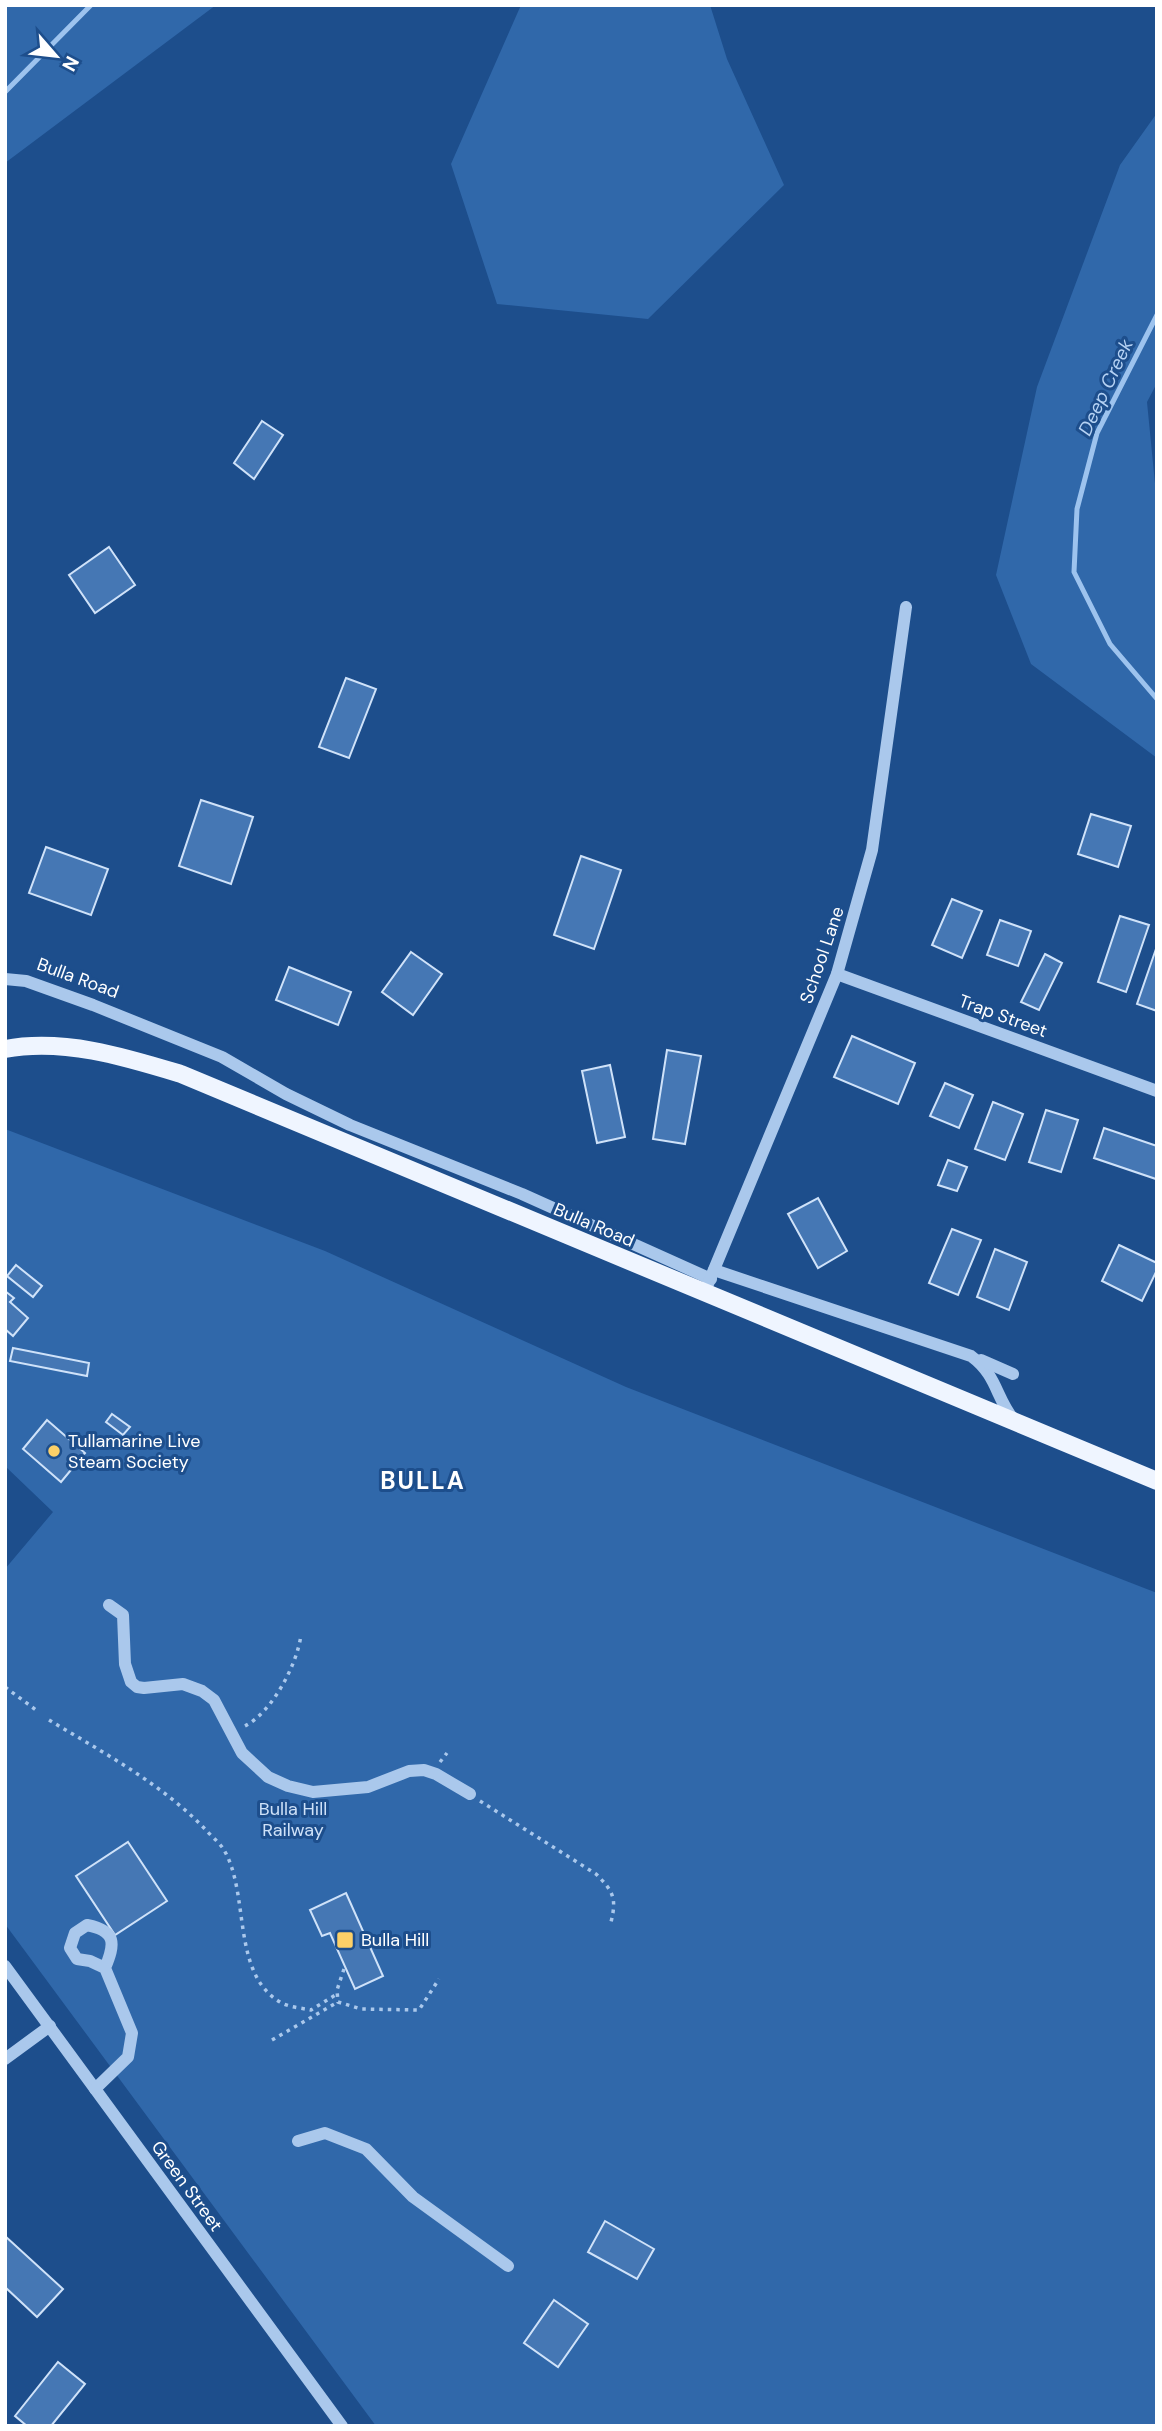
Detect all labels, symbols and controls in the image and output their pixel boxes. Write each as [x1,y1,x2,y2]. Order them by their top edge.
north arrow [21,21,91,91]
text: N [56,52,85,76]
water label: Deep Creek [1072,335,1139,440]
street label: School Lane [794,903,850,1007]
street label: Bulla Road [34,952,122,1004]
street label: Trap Street [955,989,1051,1043]
street label: Bulla Road [550,1197,638,1253]
place label: Tullamarine Live Steam Society [68,1429,201,1474]
marker: Tullamarine Live Steam Society [46,1443,62,1459]
district label: BULLA [380,1465,466,1496]
park label: Bulla Hill Railway [259,1797,327,1842]
place label: Bulla Hill [361,1928,429,1952]
marker: Bulla Hill [335,1930,355,1950]
street label: Green Street [146,2136,228,2236]

